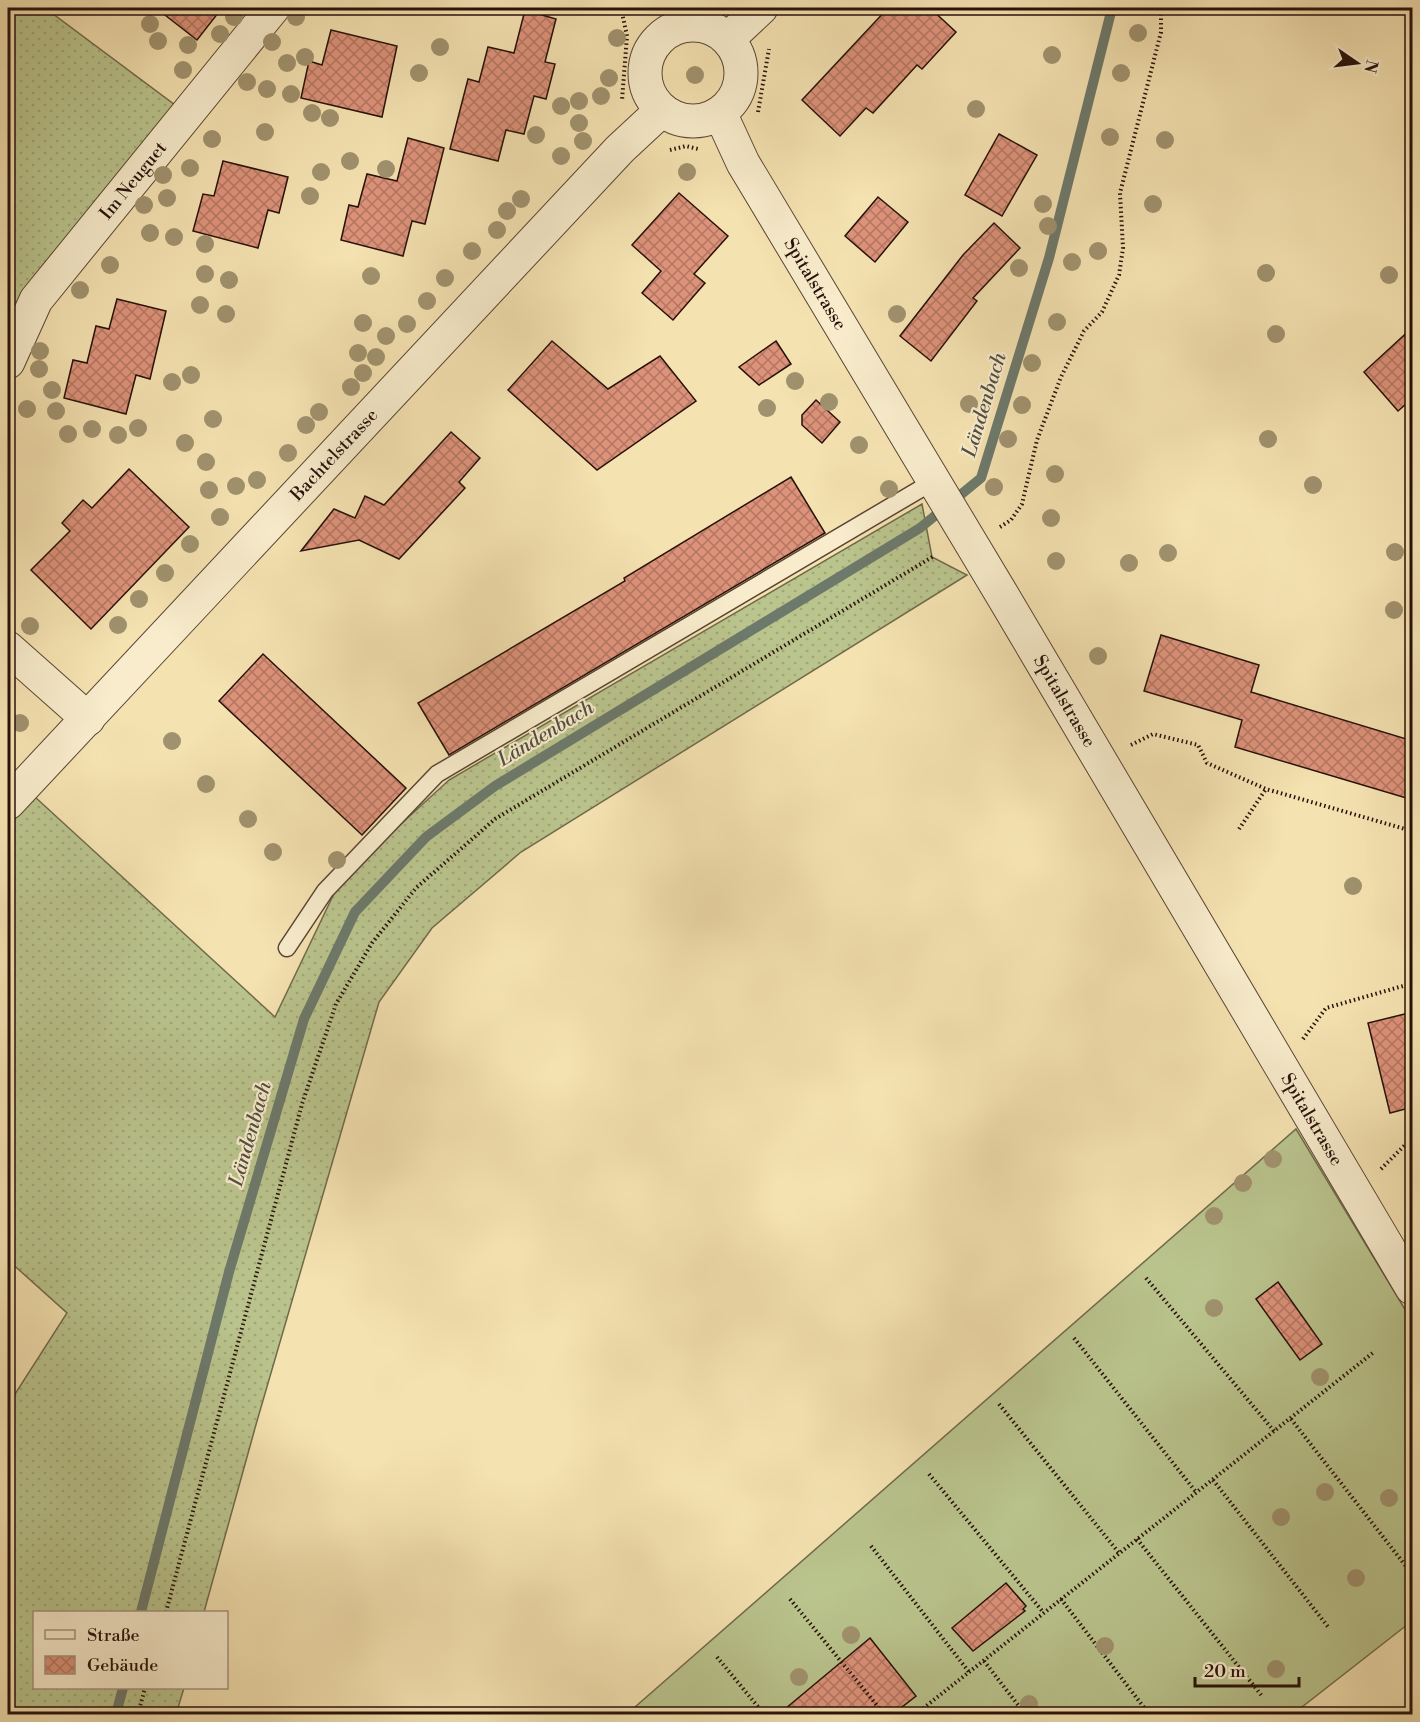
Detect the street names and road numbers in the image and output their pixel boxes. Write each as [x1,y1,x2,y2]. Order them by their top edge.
street label: Im Neuguet [95,136,172,224]
street label: Spitalstrasse [779,233,852,334]
street label: Bachtelstrasse [284,404,383,506]
street label: Spitalstrasse [1029,651,1101,751]
street label: Spitalstrasse [1276,1069,1349,1170]

